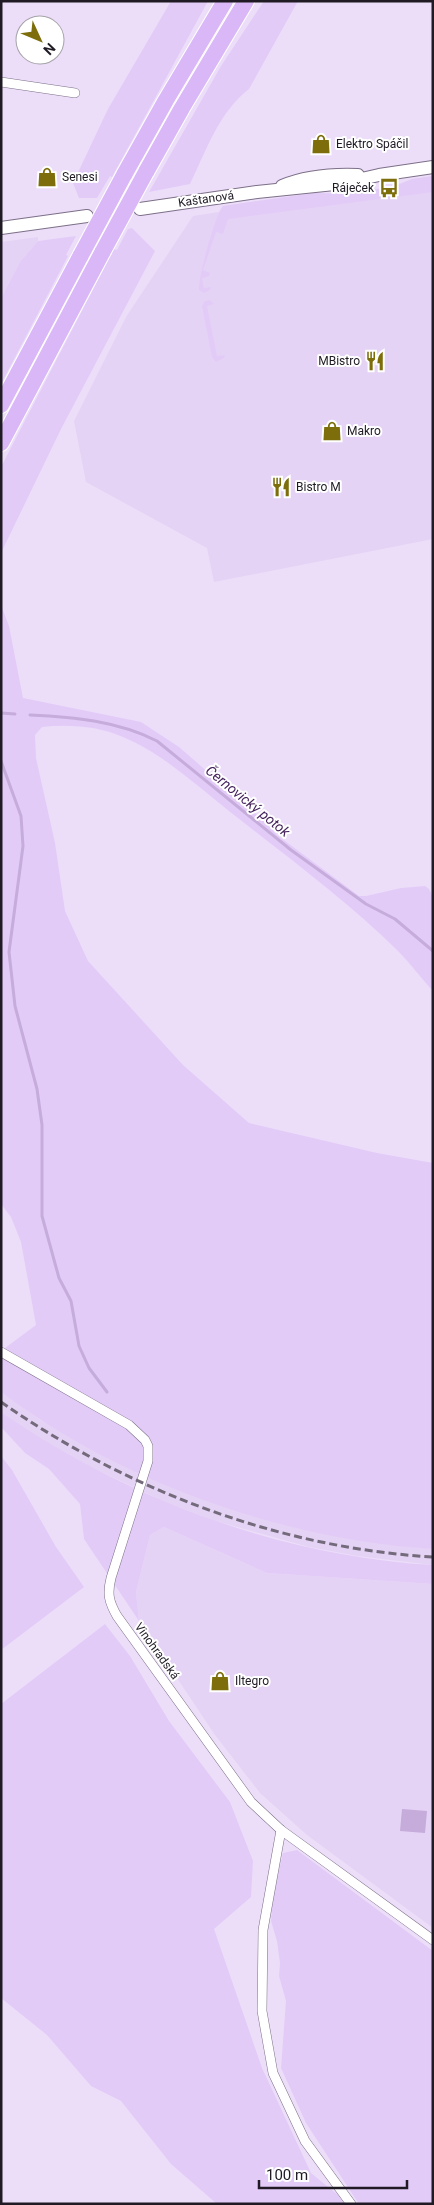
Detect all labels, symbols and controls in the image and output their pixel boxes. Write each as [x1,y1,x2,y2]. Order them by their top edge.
north arrow [15,15,65,65]
text: N [40,40,59,58]
shop icon: Elektro Spáčil [310,133,332,155]
place label: Elektro Spáčil [336,137,408,151]
shop icon: Senesi [36,166,58,188]
place label: Senesi [62,170,98,184]
bus stop icon: Ráječek [378,177,400,199]
place label: Ráječek [332,181,375,195]
street label: Kaštanová [177,188,235,210]
restaurant icon: MBistro [364,350,386,372]
place label: MBistro [318,354,360,368]
shop icon: Makro [321,420,343,442]
place label: Makro [347,424,381,438]
restaurant icon: Bistro M [270,476,292,498]
place label: Bistro M [296,480,341,494]
water label: Černovický potok [203,761,296,841]
street label: Vinohradská [132,1620,182,1682]
shop icon: Iltegro [209,1670,231,1692]
place label: Iltegro [235,1674,269,1688]
scale bar [259,2158,406,2190]
text: 100 m [266,2166,308,2184]

